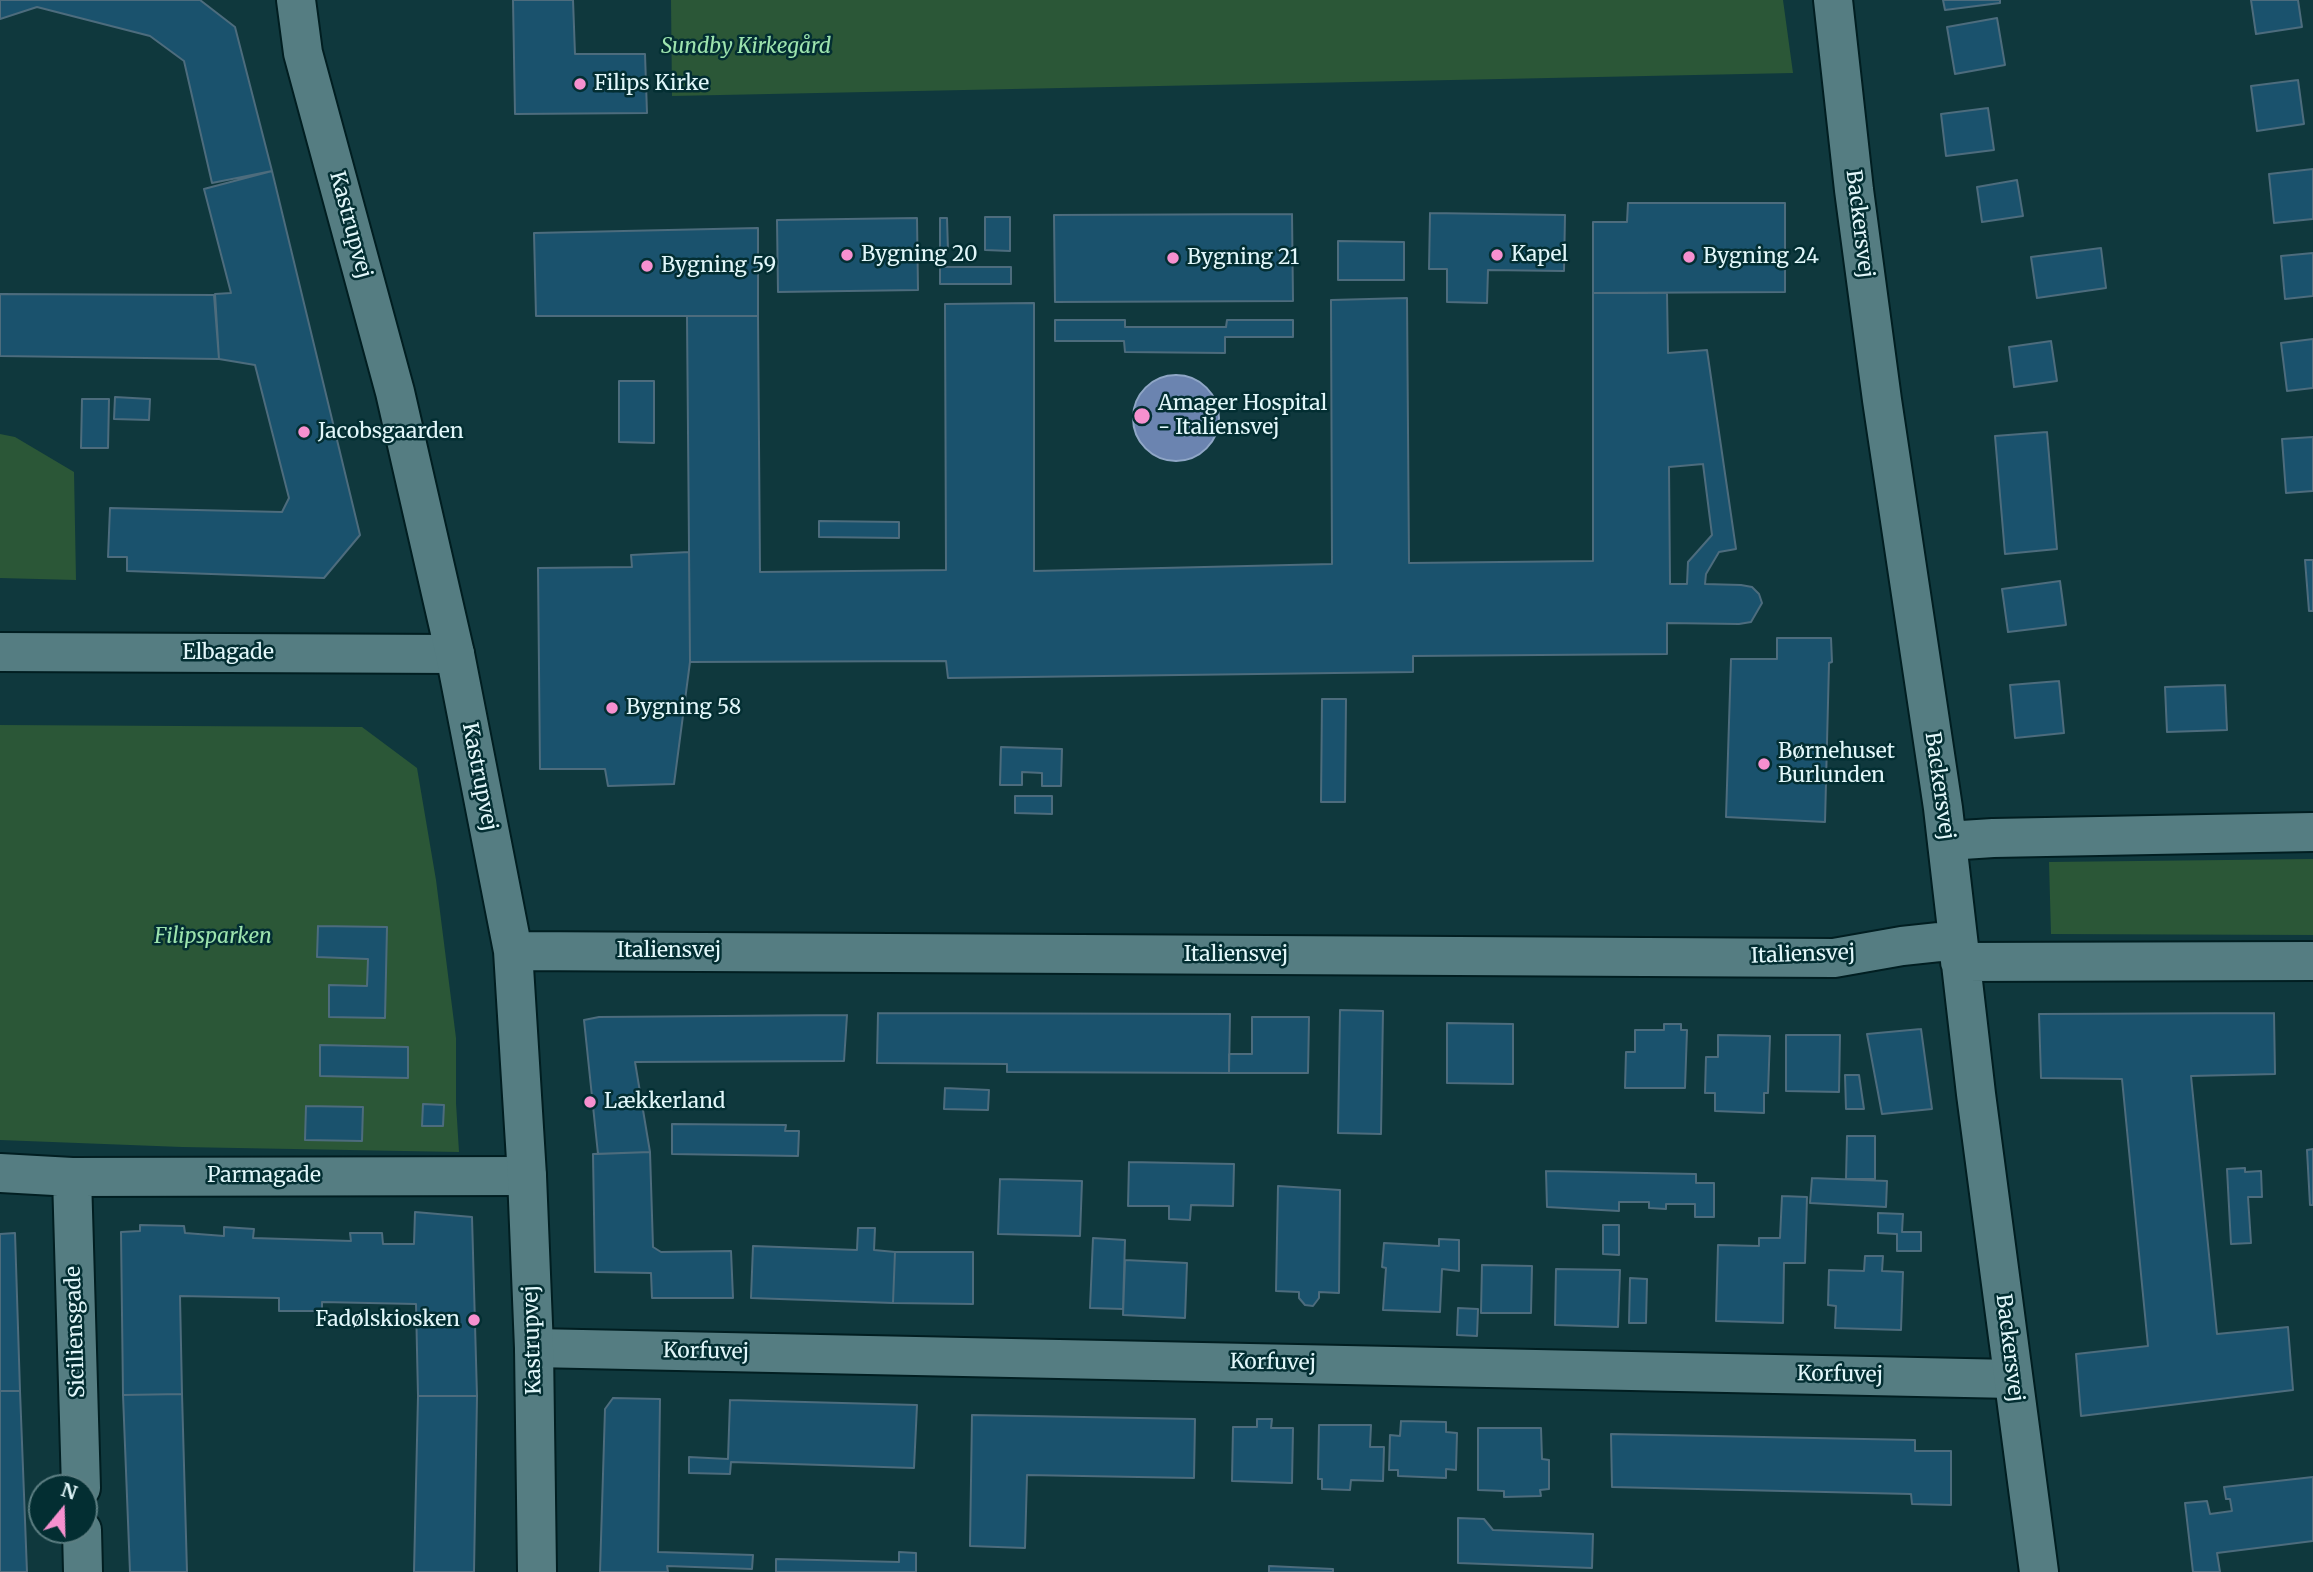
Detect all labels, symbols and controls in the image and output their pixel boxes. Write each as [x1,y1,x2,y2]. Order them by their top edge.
park label: Sundby Kirkegård [661,34,831,60]
place label: Filips Kirke [594,71,709,97]
marker: Filips Kirke [572,76,588,92]
street label: Backersvej [1840,168,1878,280]
street label: Kastrupvej [324,169,376,281]
place label: Bygning 20 [861,242,978,268]
place label: Kapel [1511,242,1568,268]
place label: Bygning 24 [1703,244,1819,270]
place label: Bygning 21 [1187,245,1299,271]
marker: Bygning 20 [839,247,855,263]
marker: Kapel [1489,247,1505,263]
marker: Bygning 24 [1681,249,1697,265]
marker: Bygning 21 [1165,250,1181,266]
place label: Bygning 59 [661,253,776,279]
marker: Bygning 59 [639,258,655,274]
place label: Amager Hospital - Italiensvej [1158,391,1327,441]
marker: Amager Hospital - Italiensvej [1132,406,1152,426]
place label: Jacobsgaarden [318,419,464,445]
marker: Jacobsgaarden [296,424,312,440]
street label: Elbagade [182,640,274,666]
place label: Bygning 58 [626,695,741,721]
marker: Bygning 58 [604,700,620,716]
street label: Kastrupvej [456,721,502,833]
street label: Backersvej [1919,730,1959,842]
place label: Børnehuset Burlunden [1778,739,1895,789]
marker: Børnehuset Burlunden [1756,756,1772,772]
park label: Filipsparken [154,924,272,950]
street label: Italiensvej [617,938,721,964]
street label: Italiensvej [1750,941,1856,969]
street label: Italiensvej [1184,942,1288,968]
place label: Lækkerland [604,1089,725,1115]
marker: Lækkerland [582,1094,598,1110]
street label: Parmagade [207,1163,321,1189]
street label: Siciliensgade [61,1266,91,1398]
street label: Kastrupvej [518,1285,548,1395]
street label: Backersvej [1990,1292,2028,1404]
place label: Fadølskiosken [315,1307,460,1333]
marker: Fadølskiosken [466,1312,482,1328]
street label: Korfuvej [663,1339,749,1365]
street label: Korfuvej [1230,1350,1316,1376]
street label: Korfuvej [1797,1362,1883,1388]
north arrow [28,1474,98,1544]
text: N [58,1477,80,1505]

